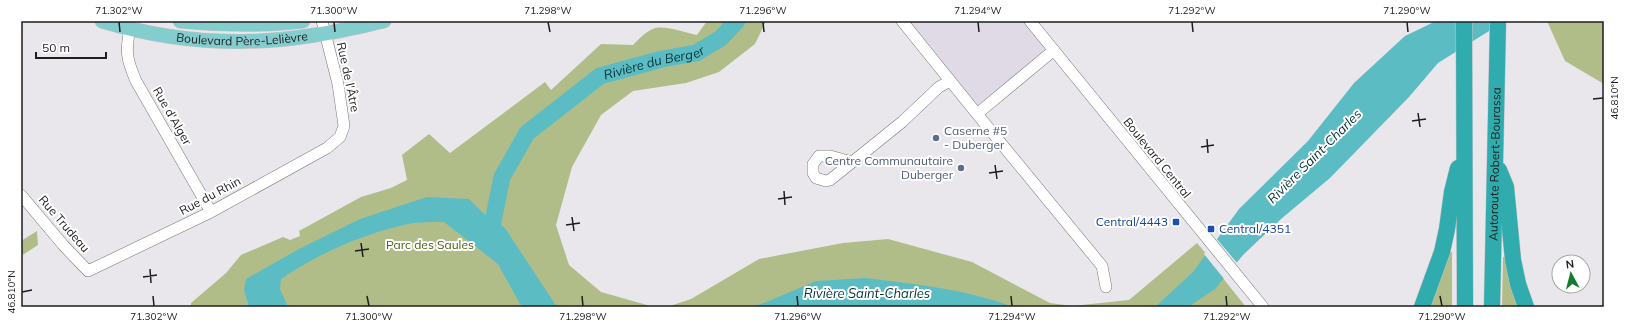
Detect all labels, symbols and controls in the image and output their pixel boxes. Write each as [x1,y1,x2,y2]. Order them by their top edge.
text: 71.302°W [95,4,143,17]
text: 71.300°W [310,4,358,17]
text: 71.298°W [524,4,572,17]
text: 71.296°W [739,4,787,17]
text: 71.294°W [954,4,1002,17]
text: 71.292°W [1168,4,1216,17]
text: 71.290°W [1383,4,1431,17]
street label: Boulevard Père-Lelièvre [175,28,309,48]
scale bar [36,34,106,60]
text: 50 m [42,40,70,55]
street label: Rue de l'Âtre [334,41,363,113]
water label: Rivière du Berger [602,41,708,83]
text: 46.810°N [1608,76,1621,120]
street label: Rue d'Alger [150,84,195,148]
street label: Autoroute Robert-Bourassa [1485,87,1504,241]
water label: Rivière Saint-Charles [1264,106,1364,206]
street label: Boulevard Central [1120,114,1194,201]
place label: Caserne #5 - Duberger [944,123,1007,152]
marker: Caserne #5 - Duberger [931,133,941,143]
place label: Centre Communautaire Duberger [825,153,954,182]
marker: Centre Communautaire Duberger [956,163,966,173]
street label: Rue du Rhin [176,173,243,218]
street label: Rue Trudeau [36,192,93,255]
place label: Central/4443 [1096,214,1168,229]
marker: Central/4443 [1171,217,1181,227]
place label: Central/4351 [1219,221,1291,236]
marker: Central/4351 [1206,224,1216,234]
park label: Parc des Saules [386,237,474,252]
north arrow [1551,254,1591,294]
text: N [1565,257,1575,272]
text: 46.810°N [5,270,18,314]
water label: Rivière Saint-Charles [804,285,930,301]
text: 71.302°W [130,310,178,323]
text: 71.300°W [345,310,393,323]
text: 71.298°W [559,310,607,323]
text: 71.296°W [774,310,822,323]
text: 71.294°W [988,310,1036,323]
text: 71.292°W [1203,310,1251,323]
text: 71.290°W [1418,310,1466,323]

